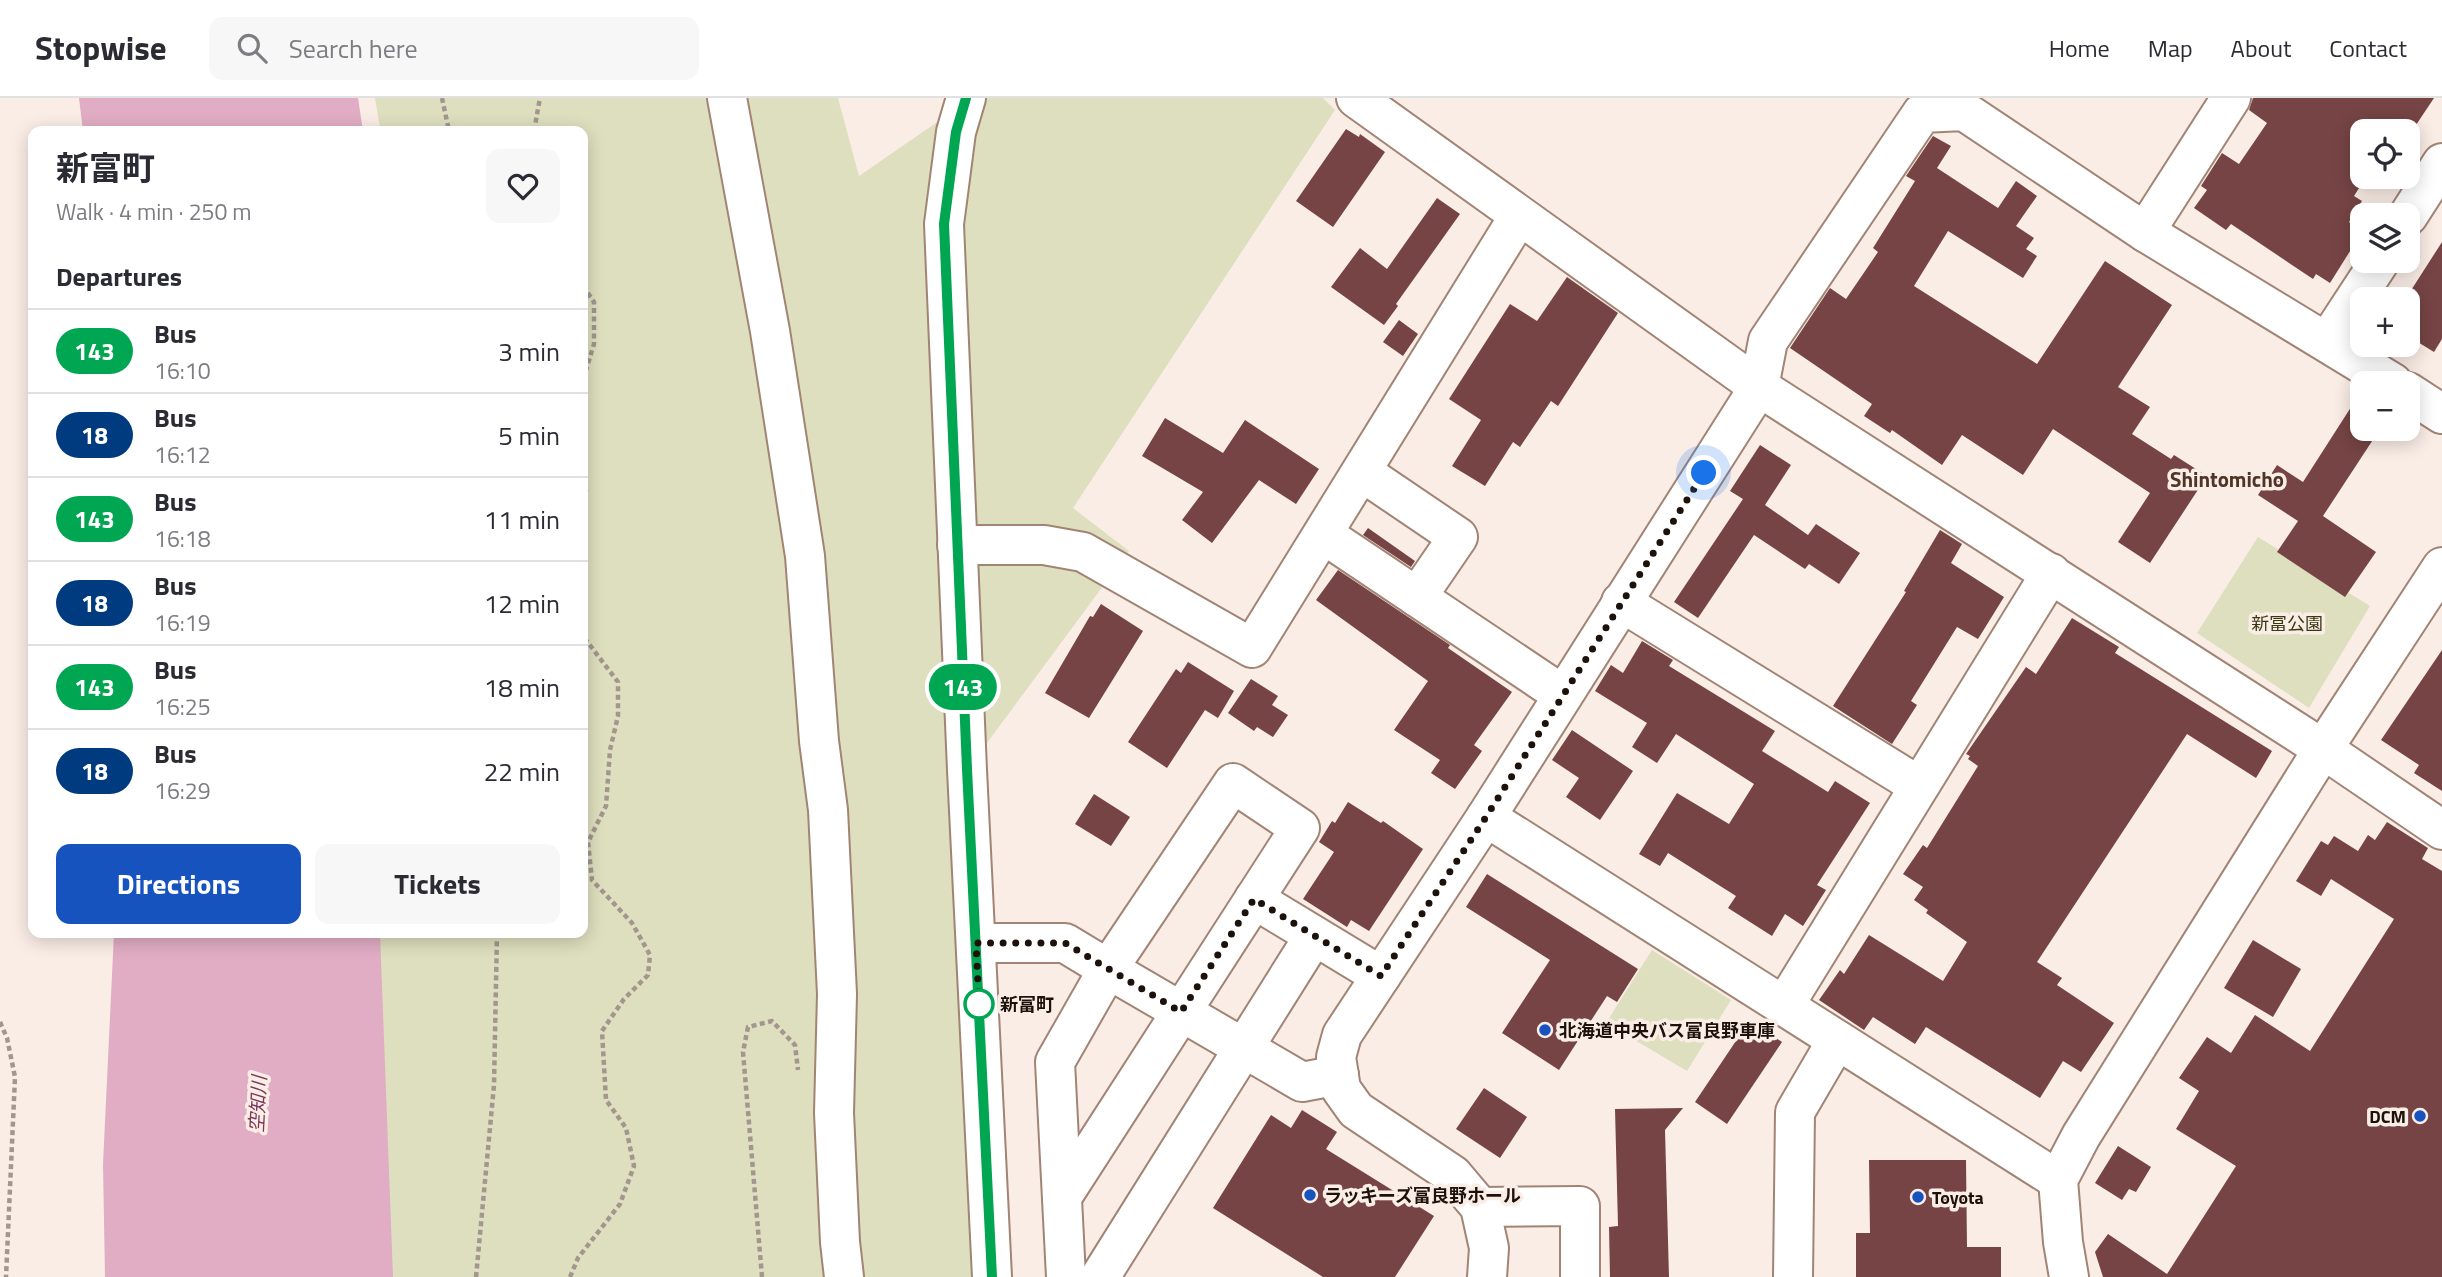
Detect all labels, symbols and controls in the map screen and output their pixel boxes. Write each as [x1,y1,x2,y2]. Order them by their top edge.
search box [209,17,699,80]
text: Stopwise [35,23,167,73]
icon: search [233,29,271,67]
text: Search here [289,29,418,68]
text: Home [2049,30,2110,66]
text: Map [2148,30,2193,66]
text: About [2231,30,2291,66]
text: Contact [2329,30,2407,66]
map controls [2350,119,2420,441]
button: locate [2350,119,2420,189]
text: 新富町 [56,143,155,193]
button: heart [486,149,560,223]
text: Walk · 4 min · 250 m [56,194,252,229]
button: layers [2350,203,2420,273]
text: Departures [56,257,182,296]
button: + [2350,287,2420,357]
text: Bus [154,314,196,353]
text: 3 min [498,332,560,371]
text: 143 [74,333,115,369]
text: 16:10 [154,353,211,388]
button: − [2350,371,2420,441]
text: Bus [154,398,196,437]
text: 5 min [498,416,560,455]
text: 18 [81,417,108,453]
text: 16:12 [154,437,211,472]
your location [1686,455,1721,490]
district label: Shintomicho [2170,463,2284,495]
text: Bus [154,482,196,521]
text: 11 min [484,500,560,539]
text: 143 [74,501,115,537]
text: 16:18 [154,521,211,556]
text: Bus [154,566,196,605]
text: 12 min [484,584,560,623]
text: 18 [81,585,108,621]
text: 16:19 [154,605,211,640]
park label: 新冨公園 [2251,610,2323,637]
text: Bus [154,650,196,689]
line badge: 143 [923,664,1003,710]
text: 18 min [484,668,560,707]
text: 143 [74,669,115,705]
text: 143 [943,669,983,705]
text: 16:25 [154,689,211,724]
text: Bus [154,734,196,773]
text: 22 min [484,752,560,791]
text: 18 [81,753,108,789]
text: 16:29 [154,773,211,808]
button: Directions [56,844,301,924]
button: Tickets [315,844,560,924]
marker: 新富町 [964,989,994,1019]
place label: 新富町 [1000,991,1054,1018]
place label: 北海道中央バス富良野車庫 [1559,1017,1775,1044]
marker: 北海道中央バス富良野車庫 [1537,1022,1553,1038]
water label: 空知川 [241,1073,273,1133]
place label: DCM [2369,1103,2406,1130]
marker: DCM [2412,1108,2428,1124]
place label: ラッキーズ富良野ホール [1324,1182,1521,1209]
place label: Toyota [1932,1184,1984,1211]
marker: ラッキーズ富良野ホール [1302,1187,1318,1203]
marker: Toyota [1910,1189,1926,1205]

